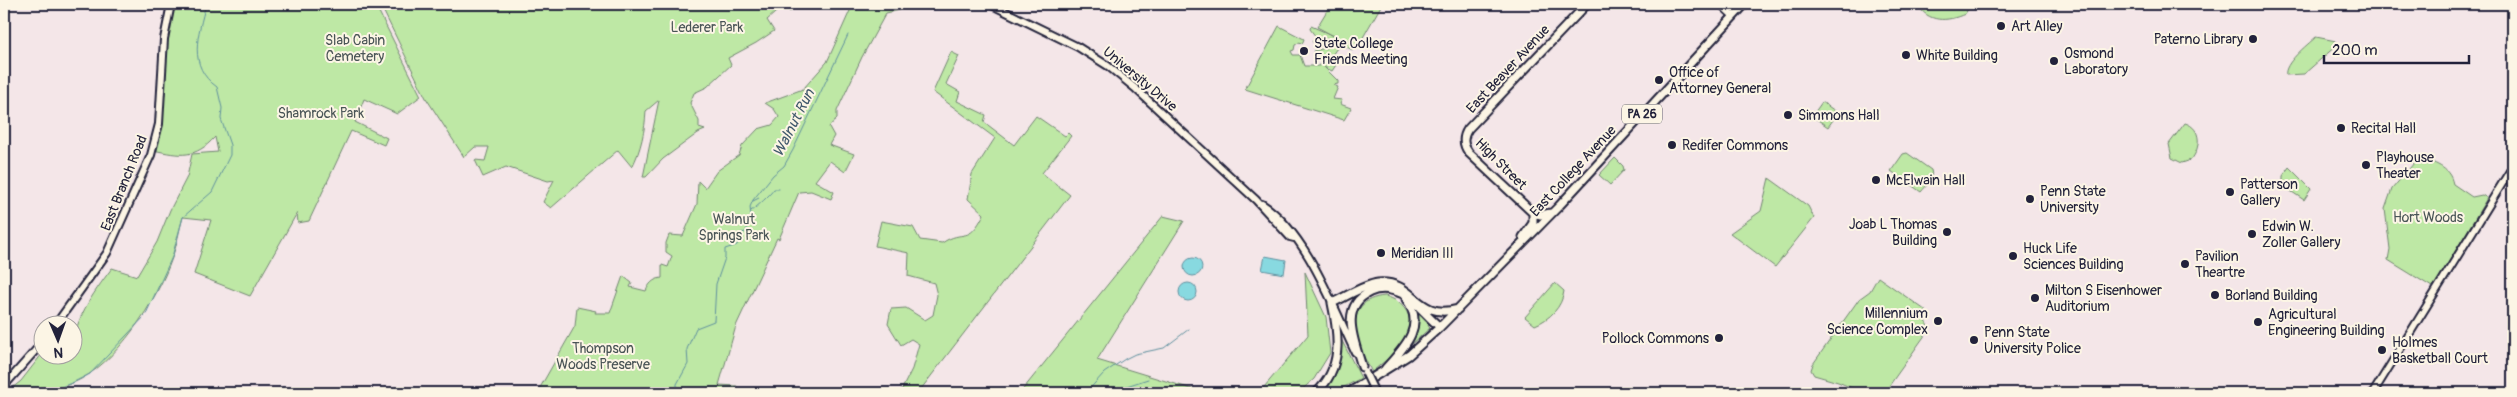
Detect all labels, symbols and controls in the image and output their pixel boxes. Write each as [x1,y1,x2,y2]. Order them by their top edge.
place label: Art Alley [2011,18,2062,35]
park label: Lederer Park [671,19,744,36]
marker: Art Alley [1995,20,2007,32]
street label: East Beaver Avenue [1463,21,1553,117]
place label: Paterno Library [2154,31,2243,48]
park label: Slab Cabin Cemetery [325,32,385,65]
scale bar [2324,32,2470,64]
marker: Paterno Library [2247,33,2259,45]
place label: State College Friends Meeting [1314,35,1407,68]
text: 200 m [2332,41,2377,60]
street label: University Drive [1099,43,1181,115]
marker: State College Friends Meeting [1298,45,1310,57]
place label: Osmond Laboratory [2064,45,2128,78]
place label: White Building [1916,47,1998,64]
marker: White Building [1900,49,1912,61]
marker: Osmond Laboratory [2048,55,2060,67]
place label: Office of Attorney General [1669,64,1771,97]
marker: Office of Attorney General [1653,74,1665,86]
water label: Walnut Run [769,85,820,160]
park label: Shamrock Park [278,105,364,122]
road number: PA 26 [1622,105,1662,124]
place label: Simmons Hall [1798,107,1880,124]
marker: Simmons Hall [1782,109,1794,121]
place label: Recital Hall [2351,120,2416,137]
street label: East College Avenue [1526,122,1620,220]
marker: Recital Hall [2335,122,2347,134]
street label: East Branch Road [97,133,151,233]
street label: High Street [1472,135,1531,194]
place label: Redifer Commons [1682,137,1789,154]
marker: Redifer Commons [1666,139,1678,151]
place label: Playhouse Theater [2376,149,2434,182]
marker: Playhouse Theater [2360,159,2372,171]
place label: McElwain Hall [1886,172,1965,189]
marker: McElwain Hall [1870,174,1882,186]
place label: Patterson Gallery [2240,176,2298,209]
place label: Penn State University [2040,183,2106,216]
marker: Patterson Gallery [2224,186,2236,198]
marker: Penn State University [2024,193,2036,205]
park label: Hort Woods [2393,209,2464,226]
park label: Walnut Springs Park [699,211,770,244]
place label: Joab L Thomas Building [1849,216,1938,249]
place label: Edwin W. Zoller Gallery [2262,218,2340,251]
marker: Joab L Thomas Building [1941,226,1953,238]
marker: Edwin W. Zoller Gallery [2246,228,2258,240]
place label: Huck Life Sciences Building [2023,240,2124,273]
place label: Meridian III [1391,245,1454,262]
marker: Meridian III [1375,247,1387,259]
place label: Pavilion Theartre [2195,248,2245,281]
marker: Huck Life Sciences Building [2007,250,2019,262]
marker: Pavilion Theartre [2179,258,2191,270]
place label: Milton S Eisenhower Auditorium [2045,282,2162,315]
place label: Borland Building [2225,287,2318,304]
marker: Borland Building [2209,289,2221,301]
marker: Milton S Eisenhower Auditorium [2029,292,2041,304]
place label: Millennium Science Complex [1827,305,1928,338]
place label: Agricultural Engineering Building [2268,306,2385,339]
north arrow [32,314,82,364]
marker: Millennium Science Complex [1932,315,1944,327]
marker: Agricultural Engineering Building [2252,316,2264,328]
place label: Penn State University Police [1984,324,2081,357]
place label: Pollock Commons [1602,330,1710,347]
marker: Pollock Commons [1713,332,1725,344]
marker: Penn State University Police [1968,334,1980,346]
place label: Holmes Basketball Court [2392,334,2488,367]
park label: Thompson Woods Preserve [556,340,650,373]
text: N [53,344,63,361]
marker: Holmes Basketball Court [2376,344,2388,356]

